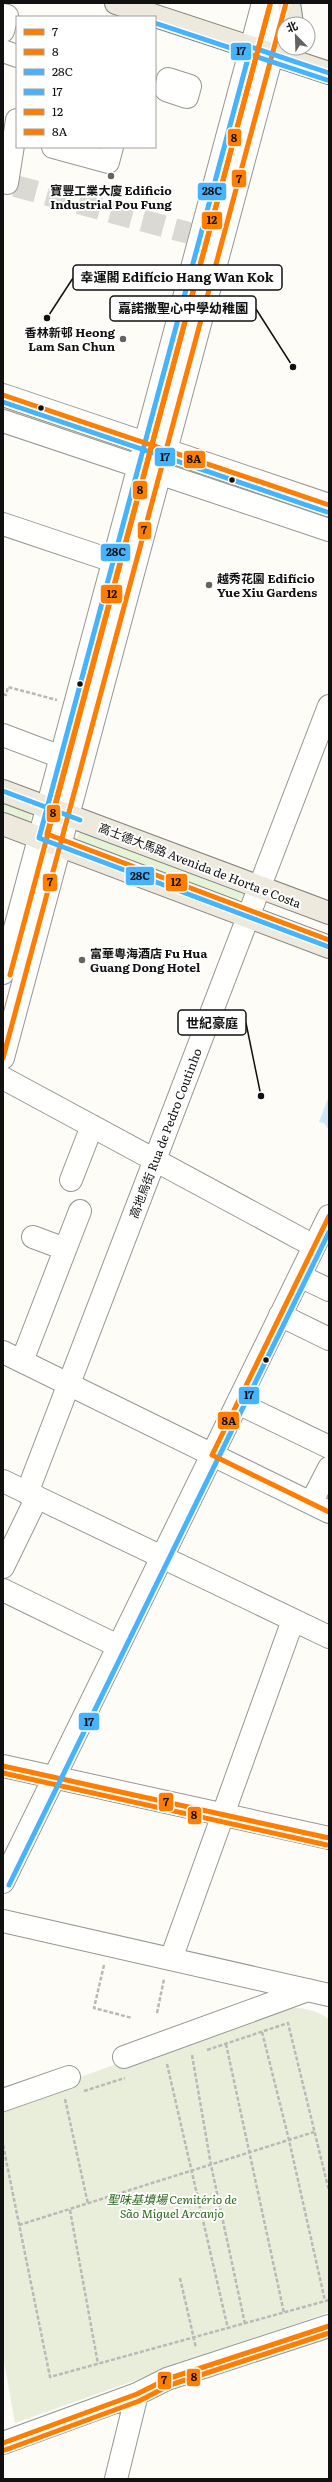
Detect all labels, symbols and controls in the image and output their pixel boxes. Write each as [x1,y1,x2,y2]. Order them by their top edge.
legend [16,16,156,148]
north arrow [276,16,316,56]
text: 北 [284,16,300,35]
text: 7 [52,22,58,40]
text: 8 [52,42,59,60]
line badge: 17 [230,42,252,61]
text: 17 [236,42,246,58]
text: 28C [52,62,73,80]
text: 17 [52,82,63,100]
text: 12 [52,102,63,120]
text: 8A [52,122,68,140]
line badge: 8 [227,128,242,147]
text: 8 [231,129,238,145]
line badge: 7 [231,169,247,188]
text: 7 [236,170,242,186]
marker: 寶豐工業大廈 Edificio Industrial Pou Fung [106,171,116,181]
place label: 寶豐工業大廈 Edificio Industrial Pou Fung [50,181,173,213]
line badge: 28C [197,182,227,201]
text: 28C [202,182,222,198]
line badge: 12 [201,211,223,230]
text: 12 [207,211,217,227]
callout: 幸運閣 Edifício Hang Wan Kok [73,265,282,290]
text: 幸運閣 Edifício Hang Wan Kok [80,267,274,286]
callout: 嘉諾撒聖心中學幼稚園 [110,296,256,321]
text: 嘉諾撒聖心中學幼稚園 [118,298,248,317]
place label: 香林新邨 Heong Lam San Chun [25,323,116,355]
marker: 香林新邨 Heong Lam San Chun [118,334,128,344]
unlabelled marker [36,403,46,413]
line badge: 17 [154,447,176,467]
text: 17 [160,448,170,464]
line badge: 8A [183,450,206,469]
text: 8A [187,450,202,466]
unlabelled marker [227,475,237,485]
line badge: 8 [132,480,148,500]
text: 8 [137,481,144,497]
line badge: 7 [137,521,152,540]
text: 7 [141,521,147,537]
line badge: 28C [100,543,131,562]
text: 28C [106,543,126,559]
place label: 越秀花園 Edifício Yue Xiu Gardens [217,569,317,601]
marker: 越秀花園 Edifício Yue Xiu Gardens [204,580,214,590]
line badge: 12 [100,584,123,604]
text: 12 [107,585,117,601]
unlabelled marker [75,679,85,689]
line badge: 8 [46,804,61,823]
text: 8 [50,804,57,820]
street label: 高士德大馬路 Avenida de Horta e Costa [96,818,304,912]
line badge: 28C [125,866,155,886]
text: 28C [130,867,150,883]
line badge: 7 [42,873,58,892]
text: 7 [47,873,53,889]
line badge: 12 [165,873,188,892]
text: 12 [171,873,181,889]
place label: 富華粵海酒店 Fu Hua Guang Dong Hotel [90,944,207,976]
marker: 富華粵海酒店 Fu Hua Guang Dong Hotel [77,955,87,965]
callout: 世紀豪庭 [178,1010,246,1035]
text: 世紀豪庭 [186,1013,238,1032]
street label: 高地烏街 Rua de Pedro Coutinho [124,1045,206,1221]
unlabelled marker [261,1355,271,1365]
line badge: 17 [238,1386,260,1405]
text: 17 [244,1386,254,1402]
line badge: 8A [217,1411,240,1430]
text: 8A [222,1412,237,1428]
line badge: 17 [78,1712,100,1731]
text: 17 [84,1713,94,1729]
line badge: 7 [158,1792,174,1812]
text: 7 [163,1793,169,1809]
line badge: 8 [187,1806,202,1825]
text: 8 [191,1806,198,1822]
park label: 聖味基墳場 Cemitério de São Miguel Arcanjo [107,2190,237,2222]
line badge: 8 [186,2368,201,2387]
text: 8 [191,2368,198,2384]
line badge: 7 [157,2371,172,2390]
text: 7 [161,2371,167,2387]

